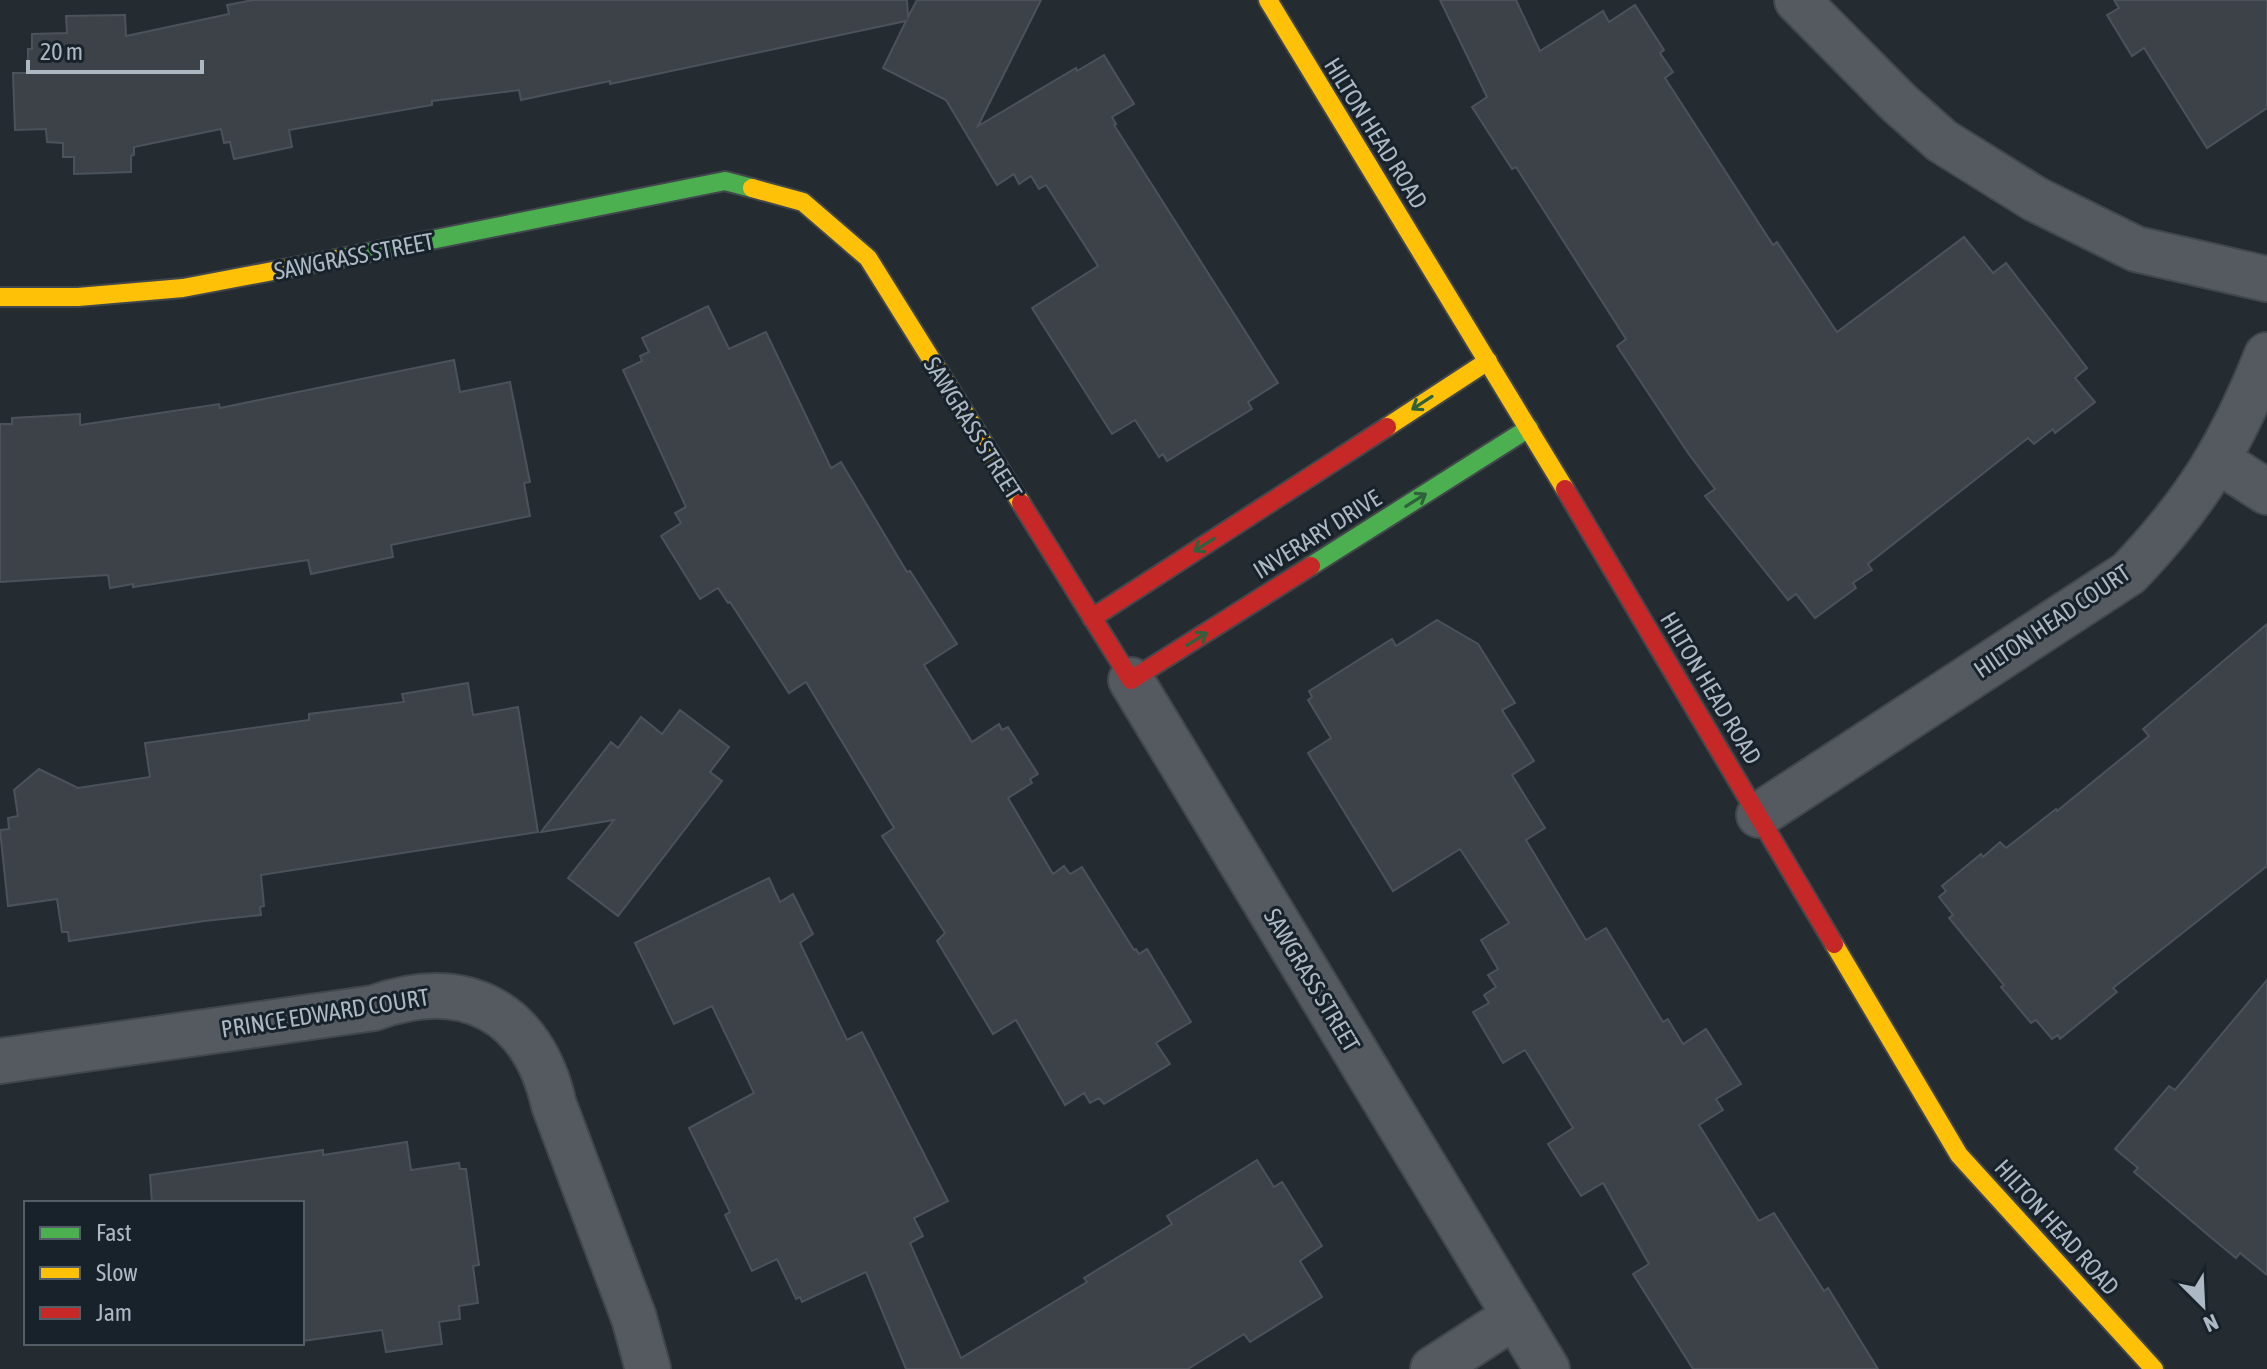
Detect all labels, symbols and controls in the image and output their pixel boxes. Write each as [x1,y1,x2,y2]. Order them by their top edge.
scale bar [28,24,202,74]
text: 20 m [40,38,83,65]
street label: HILTON HEAD ROAD [1319,53,1433,213]
street label: SAWGRASS STREET [272,227,437,285]
street label: SAWGRASS STREET [919,352,1028,504]
one-way arrow [1411,395,1434,411]
street label: INVERARY DRIVE [1248,484,1386,584]
one-way arrow [1405,491,1427,508]
one-way arrow [1193,537,1216,553]
street label: HILTON HEAD COURT [1969,559,2136,683]
street label: HILTON HEAD ROAD [1655,607,1767,769]
one-way arrow [1185,630,1208,646]
street label: SAWGRASS STREET [1259,904,1366,1057]
street label: PRINCE EDWARD COURT [219,983,431,1043]
street label: HILTON HEAD ROAD [1989,1154,2125,1300]
legend [24,1201,304,1345]
text: Fast [96,1219,132,1246]
text: Slow [96,1259,138,1286]
north arrow [2163,1265,2243,1345]
text: Jam [96,1299,132,1326]
text: N [2200,1309,2222,1338]

